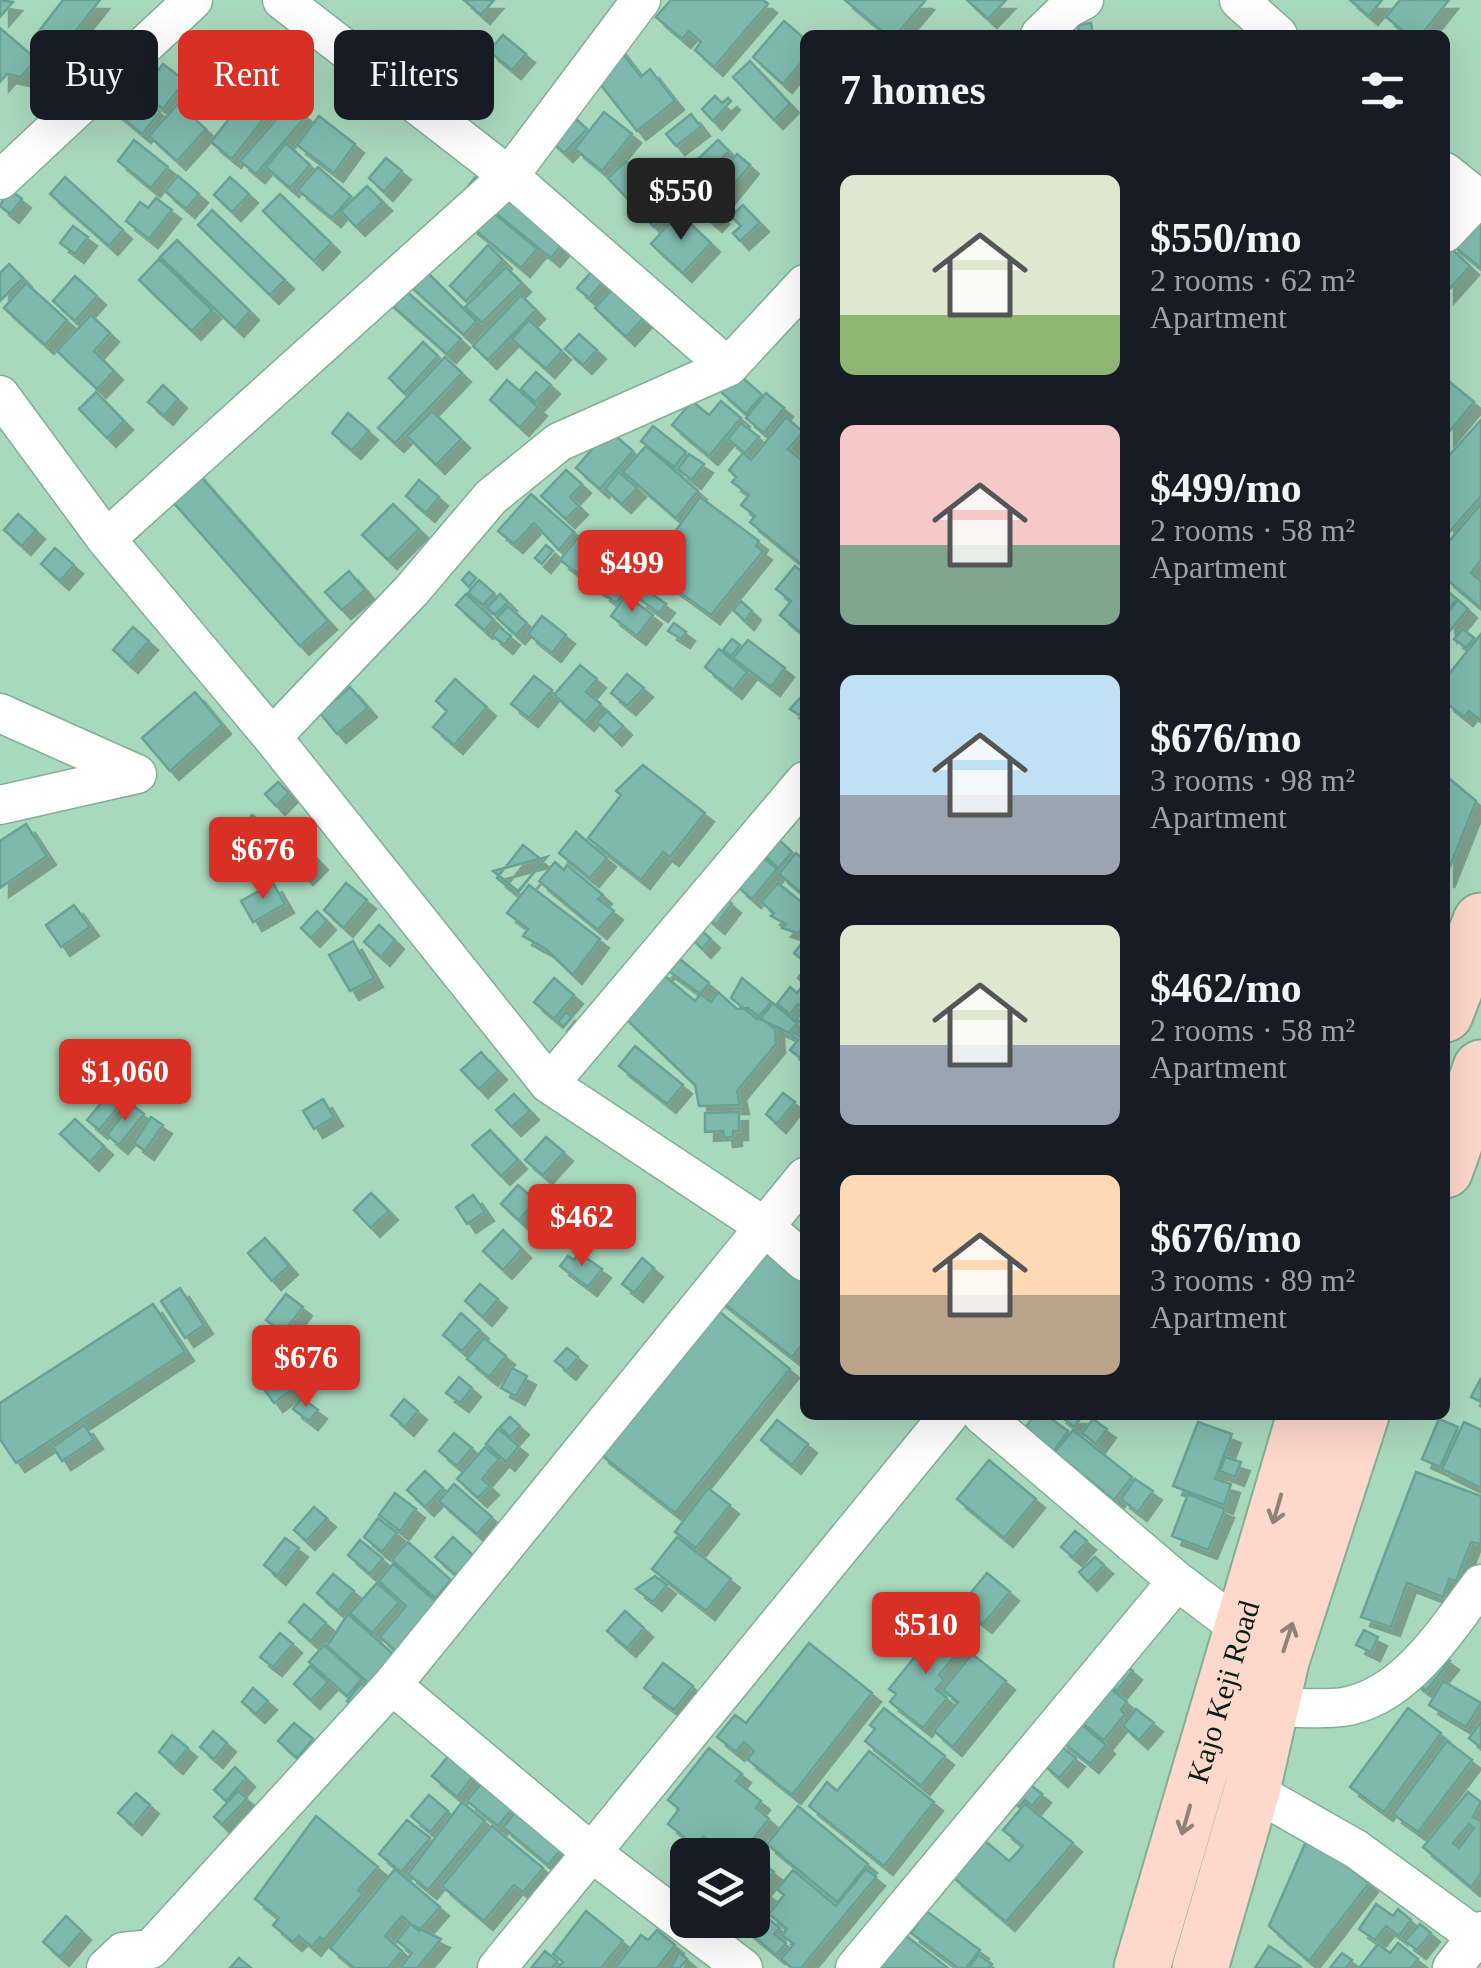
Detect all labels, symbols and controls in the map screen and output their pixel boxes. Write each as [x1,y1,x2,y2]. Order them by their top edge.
chip: Buy [30,30,158,120]
chip: Rent [178,30,314,120]
chip: Filters [334,30,494,120]
icon: filters [1355,63,1410,118]
text: 7 homes [840,67,986,113]
pin: $550 [622,158,740,243]
text: $550 [649,172,713,208]
icon: home [920,215,1040,335]
text: $550/mo [1150,215,1302,261]
text: 2 rooms · 62 m² [1150,262,1355,298]
text: Apartment [1150,299,1287,335]
icon: home [920,465,1040,585]
text: $499/mo [1150,465,1302,511]
text: 2 rooms · 58 m² [1150,512,1355,548]
pin: $499 [573,530,691,615]
text: $499 [600,544,664,580]
text: Apartment [1150,549,1287,585]
icon: home [920,715,1040,835]
text: $676/mo [1150,715,1302,761]
text: 3 rooms · 98 m² [1150,762,1355,798]
text: Apartment [1150,799,1287,835]
pin: $676 [204,817,322,902]
text: $676 [231,831,295,867]
icon: home [920,965,1040,1085]
text: $462/mo [1150,965,1302,1011]
text: 2 rooms · 58 m² [1150,1012,1355,1048]
pin: $1,060 [44,1039,206,1124]
text: Apartment [1150,1049,1287,1085]
text: $1,060 [81,1053,169,1089]
pin: $462 [523,1184,641,1269]
text: $462 [550,1198,614,1234]
icon: home [920,1215,1040,1335]
text: $676/mo [1150,1215,1302,1261]
text: 3 rooms · 89 m² [1150,1262,1355,1298]
text: Apartment [1150,1299,1287,1335]
pin: $676 [247,1325,365,1410]
text: $676 [274,1339,338,1375]
one-way arrow [1267,1492,1285,1524]
pin: $510 [867,1592,985,1677]
street label: Kajo Keji Road [1180,1597,1265,1787]
text: $510 [894,1606,958,1642]
one-way arrow [1281,1622,1299,1654]
one-way arrow [1176,1804,1194,1836]
map controls [670,1838,770,1938]
button: layers [670,1838,770,1938]

